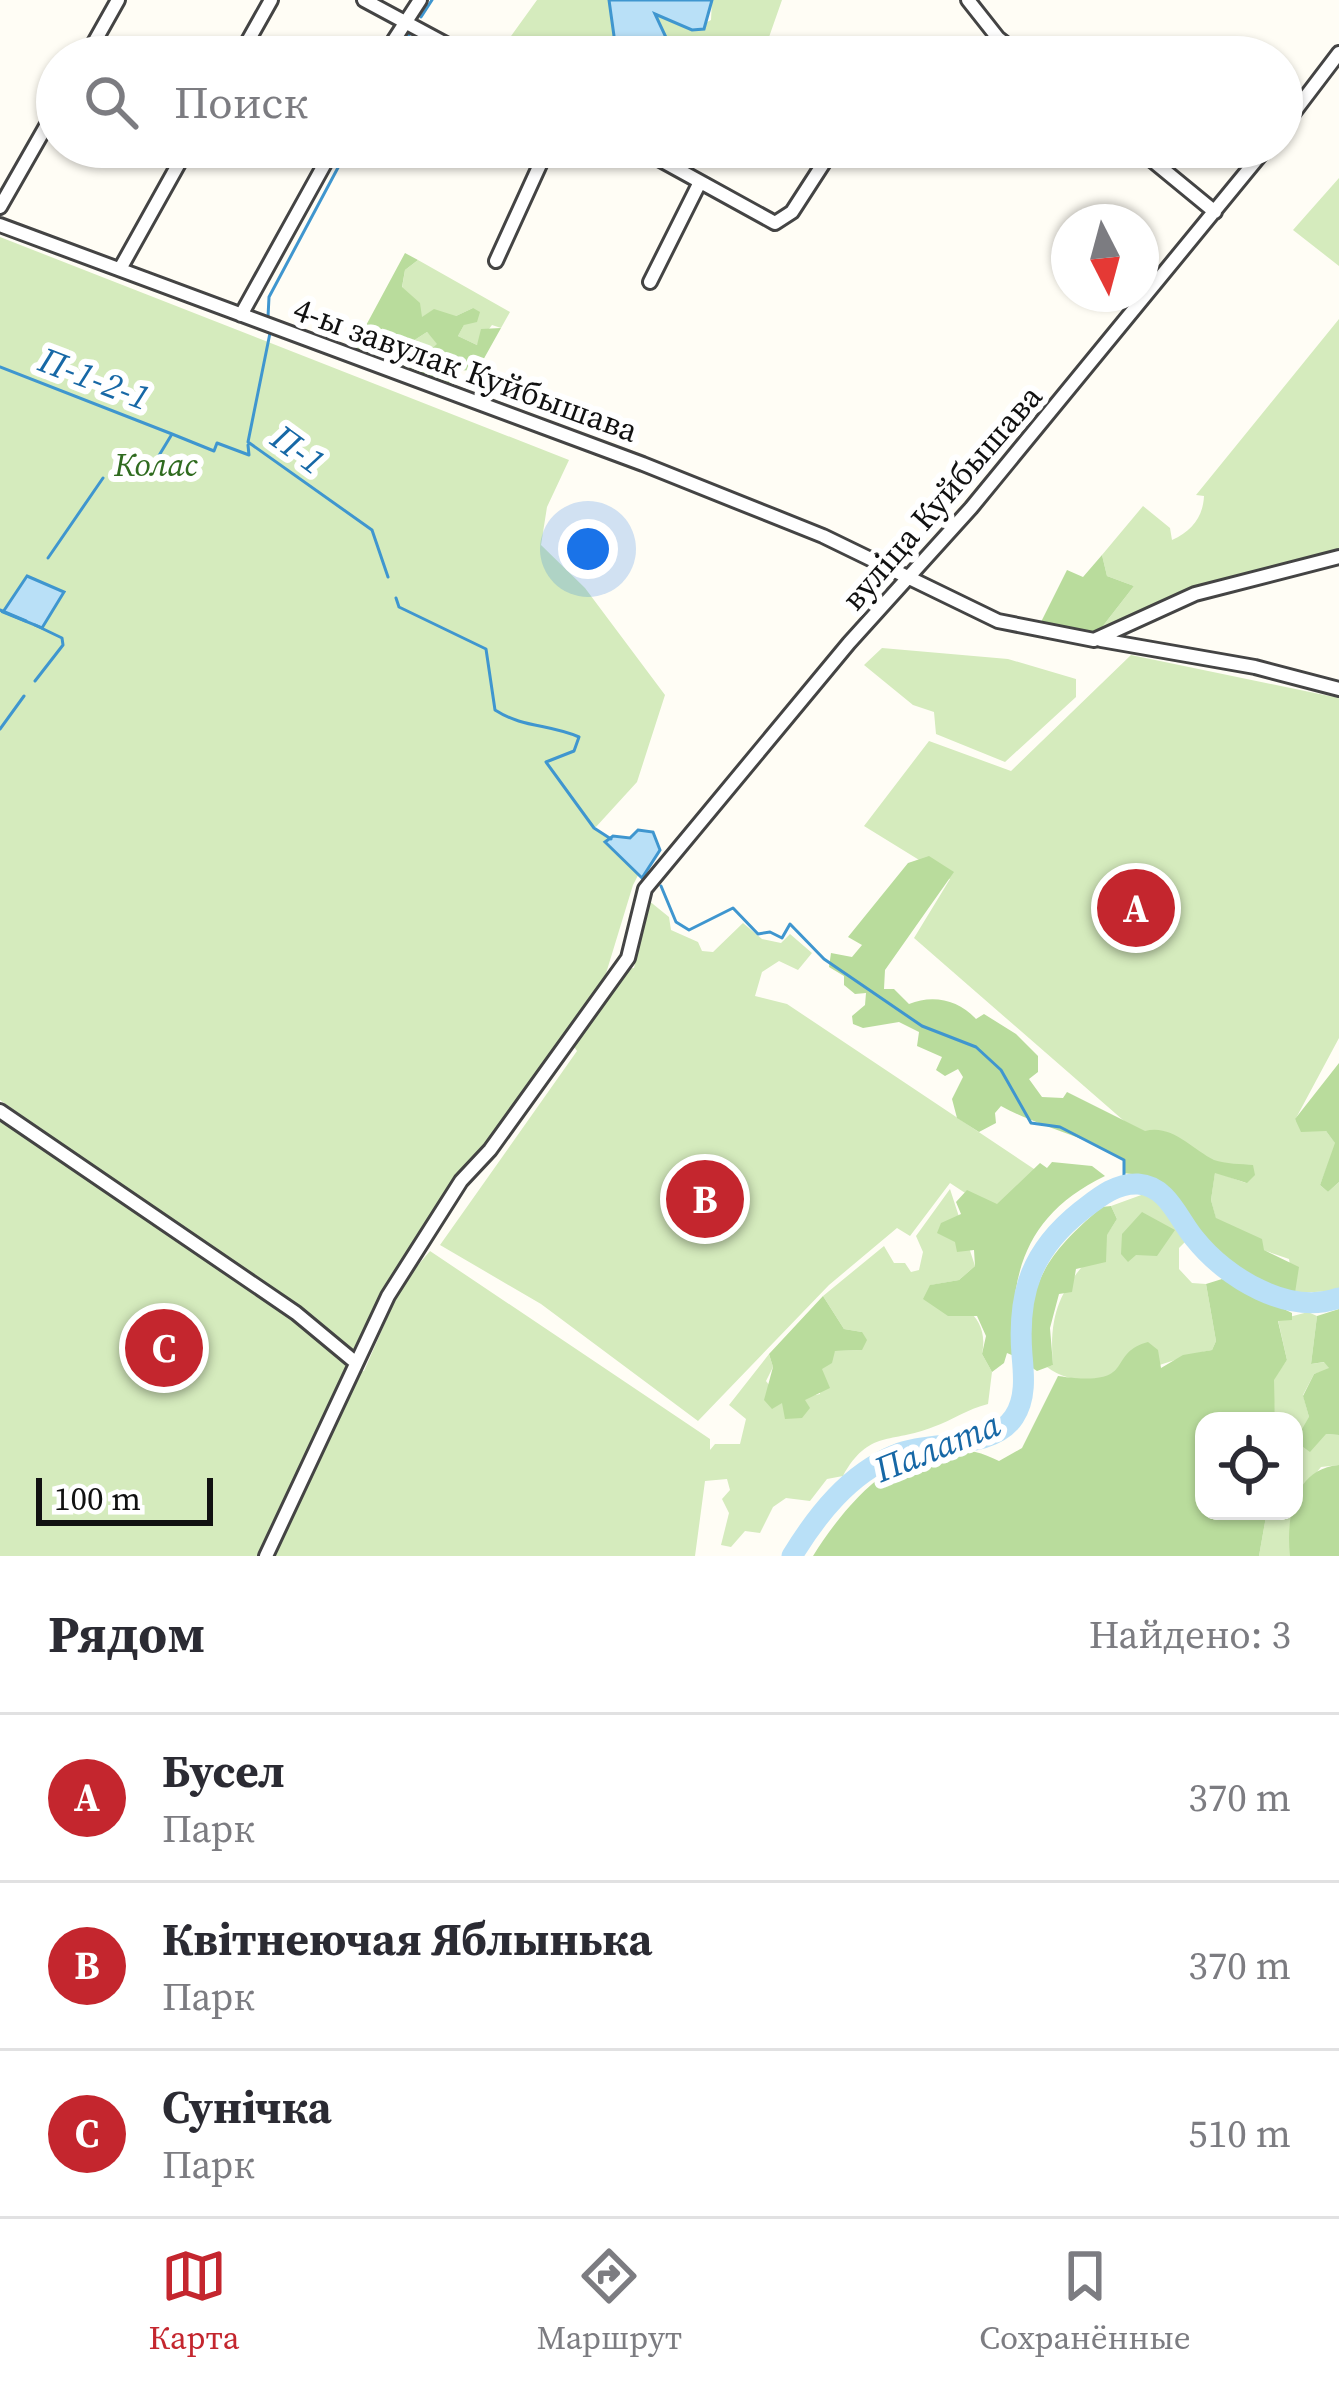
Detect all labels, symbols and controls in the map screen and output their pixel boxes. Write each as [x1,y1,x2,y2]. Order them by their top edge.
search box [36,36,1303,168]
icon: search [78,69,144,135]
text: Поиск [174,71,308,133]
north arrow [1051,204,1159,312]
street label: 4-ы завулак Куйбышава [288,286,644,453]
water label: П-1-2-1 [31,335,158,422]
street label: вуліца Куйбышава [831,375,1052,620]
water label: П-1 [261,412,336,486]
park label: Колас [113,442,199,487]
your location [558,519,618,579]
pin: A [1097,863,1175,953]
pin: B [666,1154,744,1244]
pin: C [125,1303,203,1393]
water label: Палата [866,1399,1008,1494]
map controls [1195,1412,1303,1520]
button: locate [1195,1412,1303,1520]
scale bar [36,1472,213,1525]
text: 100 m [54,1476,141,1521]
text: Рядом [48,1599,205,1669]
text: Найдено: 3 [1089,1608,1291,1661]
text: Бусел [162,1740,285,1802]
text: A [74,1771,100,1824]
text: 370 m [1188,1771,1291,1824]
text: Парк [162,1802,255,1855]
text: Квітнеючая Яблынька [162,1908,652,1970]
text: B [74,1939,100,1992]
text: 370 m [1188,1939,1291,1992]
text: Парк [162,1970,255,2023]
text: Сунічка [162,2076,332,2138]
text: C [75,2107,99,2160]
text: 510 m [1188,2107,1291,2160]
text: Парк [162,2138,255,2191]
tab: Карта [148,2243,240,2360]
tab: Маршрут [537,2243,682,2360]
tab: Сохранённые [979,2243,1191,2360]

